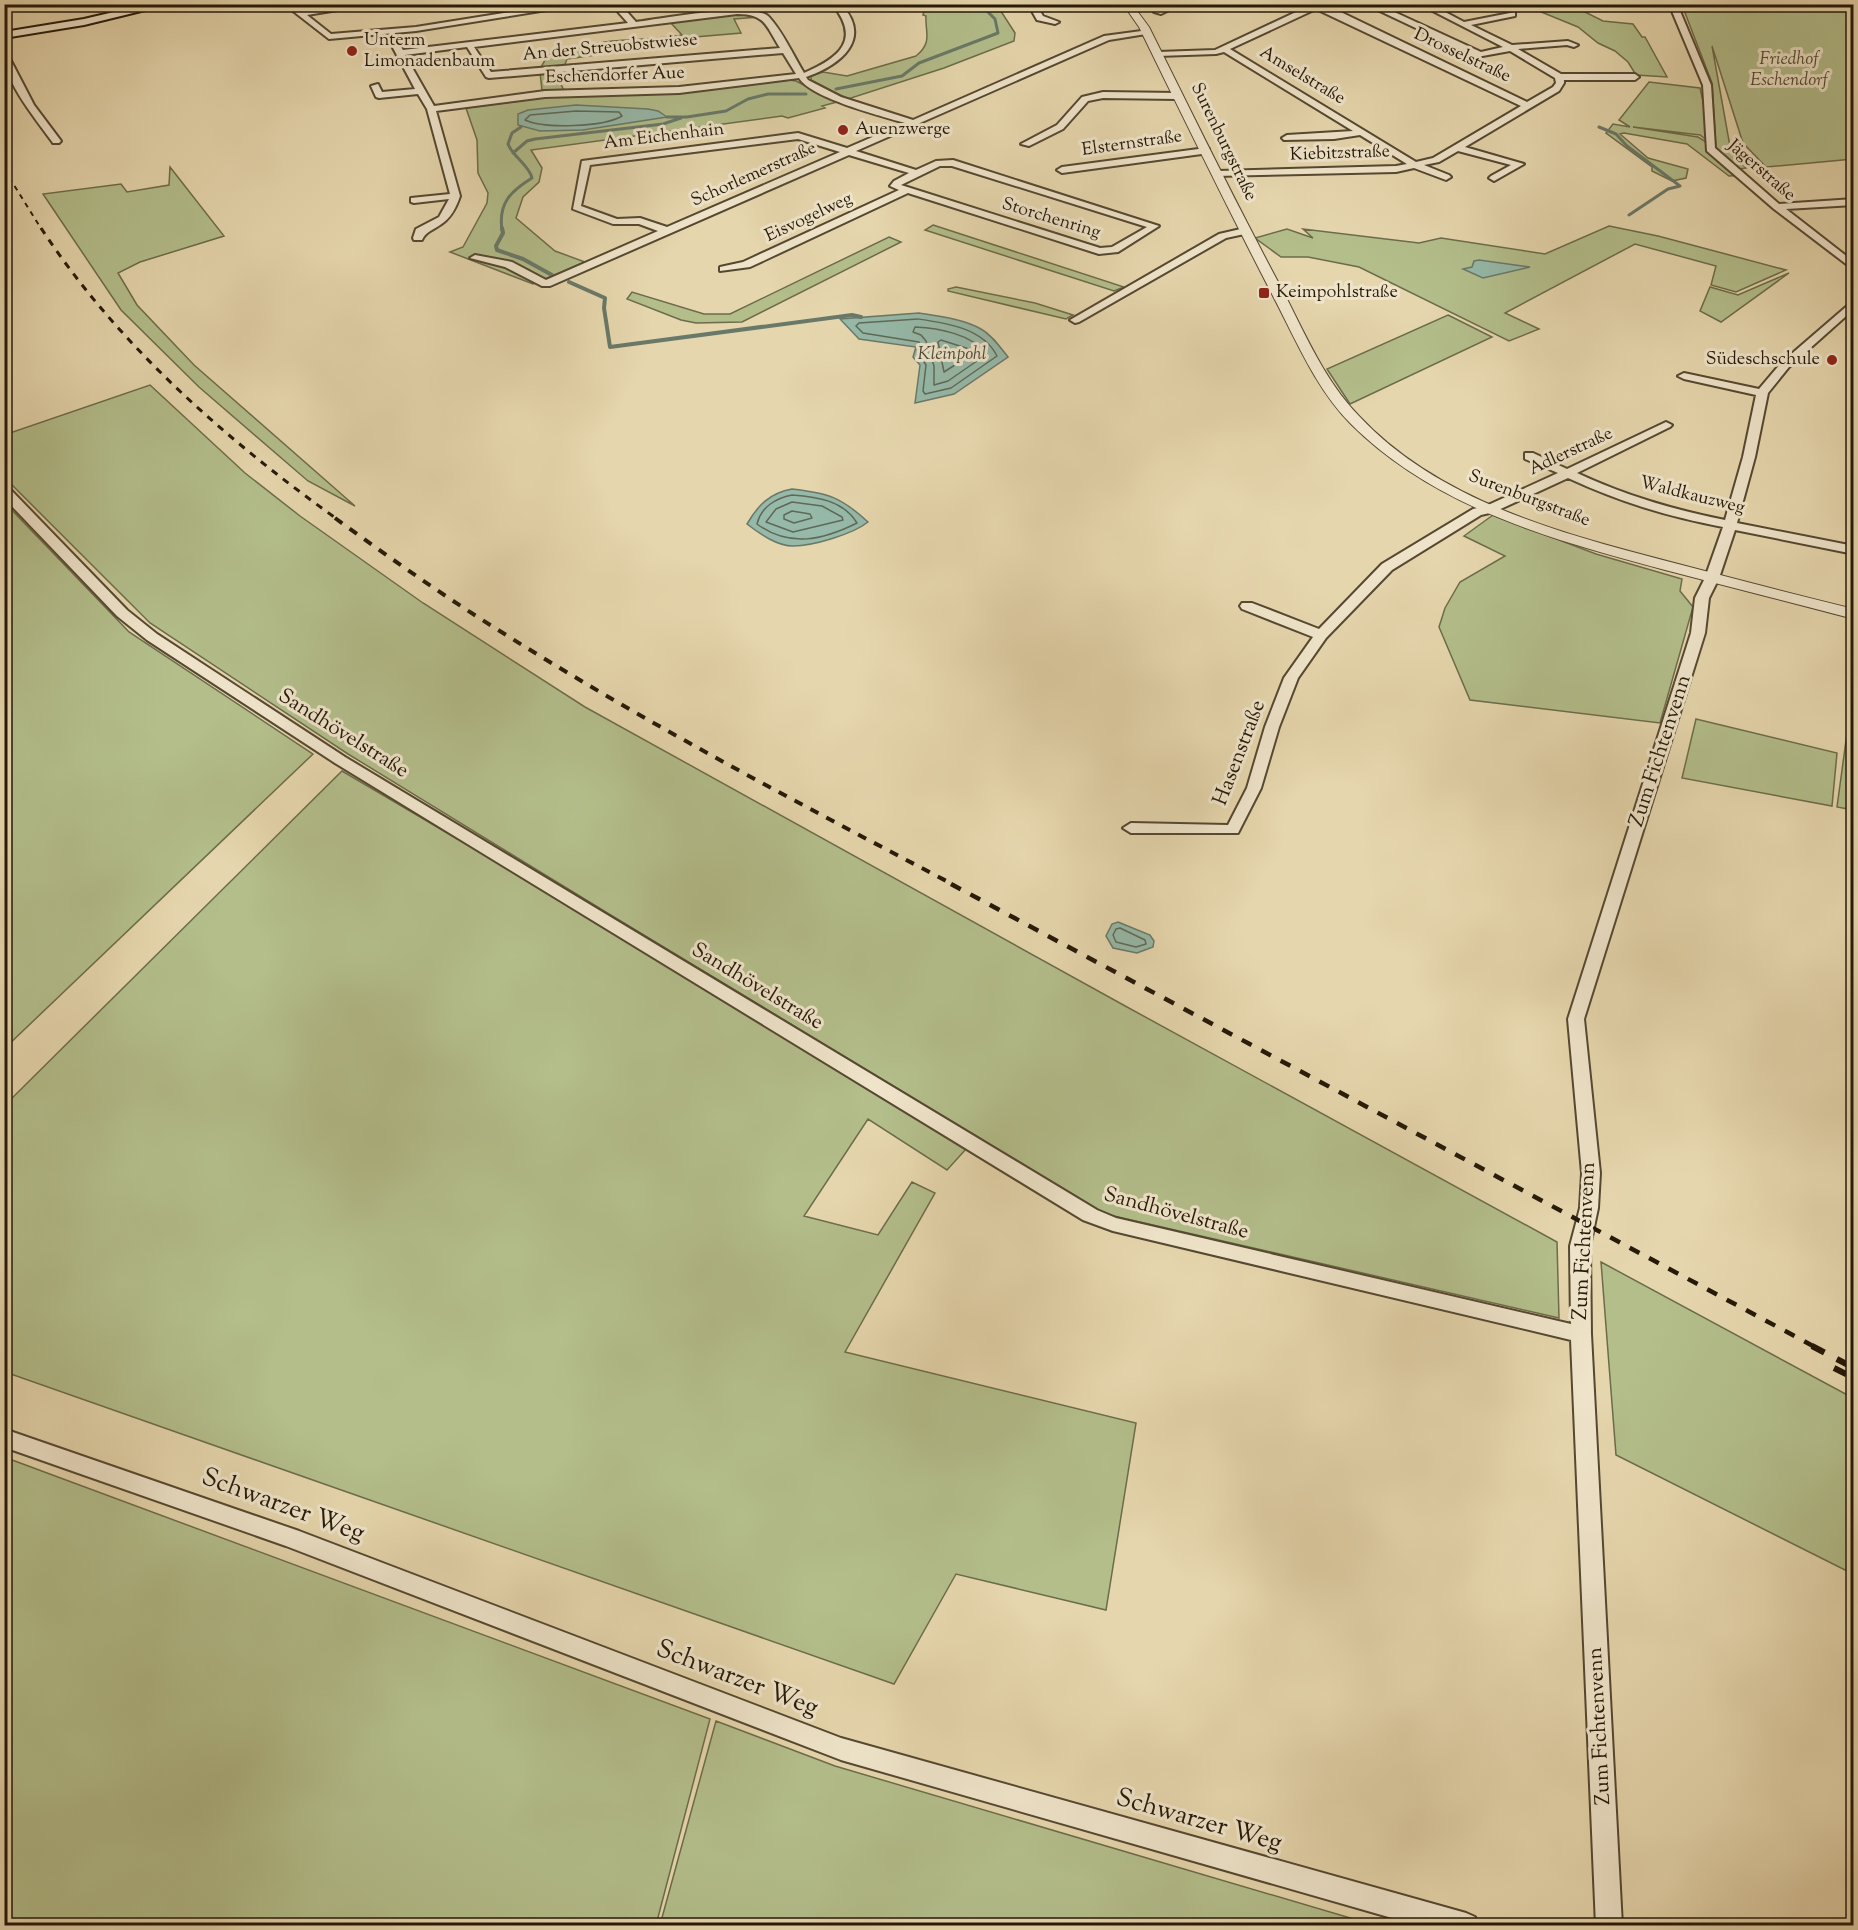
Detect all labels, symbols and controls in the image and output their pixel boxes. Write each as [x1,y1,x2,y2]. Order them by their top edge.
street label: Drosselstraße [1409,22,1515,90]
street label: An der Streuobstwiese [521,27,699,69]
place label: Unterm Limonadenbaum [364,28,495,75]
street label: Amselstraße [1254,40,1350,112]
marker: Unterm Limonadenbaum [345,44,359,58]
park label: Friedhof Eschendorf [1750,47,1829,94]
street label: Eschendorfer Aue [545,61,685,91]
street label: Surenburgstraße [1183,79,1263,205]
street label: Am Eichenhain [602,117,726,157]
place label: Auenzwerge [855,117,950,143]
marker: Auenzwerge [836,123,850,137]
street label: Elsternstraße [1080,124,1184,164]
street label: Jägerstraße [1720,133,1801,208]
street label: Schorlemerstraße [687,136,821,214]
street label: Kiebitzstraße [1289,139,1391,169]
street label: Eisvogelweg [761,186,857,250]
street label: Storchenring [998,192,1104,246]
place label: Keimpohlstraße [1276,280,1398,306]
marker: Keimpohlstraße [1257,286,1271,300]
water label: Kleinpohl [917,342,987,368]
place label: Südeschschule [1706,347,1820,373]
marker: Südeschschule [1825,353,1839,367]
street label: Adlerstraße [1525,421,1617,483]
street label: Surenburgstraße [1464,464,1594,534]
street label: Waldkauzweg [1637,470,1748,522]
street label: Zum Fichtenvenn [1622,671,1700,831]
street label: Sandhövelstraße [272,682,414,786]
street label: Hasenstraße [1206,696,1274,810]
street label: Sandhövelstraße [685,936,829,1038]
street label: Zum Fichtenvenn [1566,1161,1604,1321]
street label: Sandhövelstraße [1100,1180,1252,1248]
street label: Schwarzer Weg [196,1459,370,1553]
street label: Schwarzer Weg [650,1631,824,1727]
street label: Zum Fichtenvenn [1581,1646,1619,1806]
street label: Schwarzer Weg [1112,1780,1286,1862]

